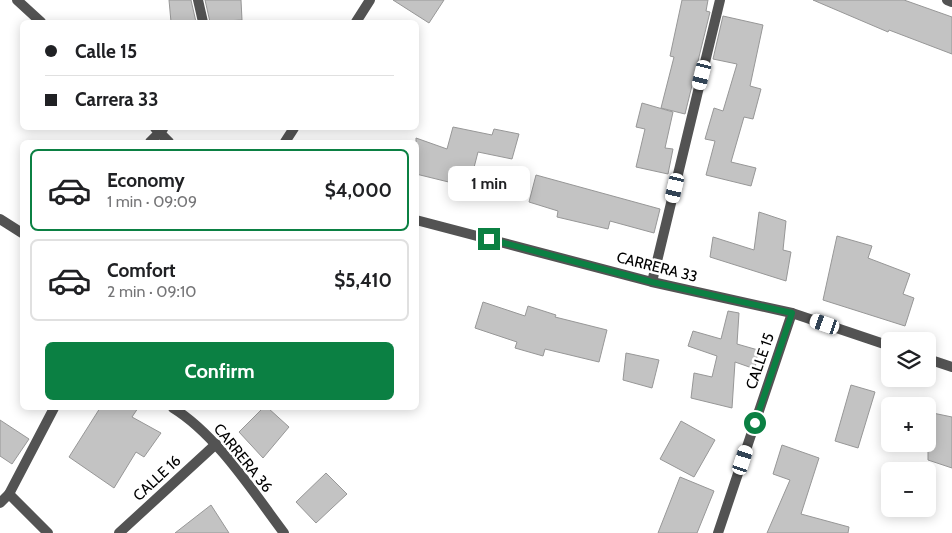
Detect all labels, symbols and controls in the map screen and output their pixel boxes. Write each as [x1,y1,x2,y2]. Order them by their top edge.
text: Calle 15 [75,40,137,63]
car [691,59,712,91]
text: Carrera 33 [75,88,159,111]
callout: 1 min [448,166,530,202]
icon: car [47,168,92,213]
text: Economy [107,169,185,192]
car [664,172,685,204]
text: 1 min [471,174,507,193]
text: $4,000 [325,179,392,202]
text: 1 min · 09:09 [107,192,197,211]
route end [478,228,500,250]
street label: CARRERA 33 [615,248,699,286]
icon: car [47,258,92,303]
text: Comfort [107,259,176,282]
text: $5,410 [334,269,392,292]
text: 2 min · 09:10 [107,282,196,301]
car [808,312,841,336]
street label: CALLE 15 [742,331,778,391]
map controls [881,332,936,517]
button: layers [881,332,936,387]
button: Confirm [45,342,394,400]
button: + [881,397,936,452]
route start [744,412,766,434]
street label: CARRERA 36 [210,420,276,496]
car [731,443,754,477]
street label: CALLE 16 [129,451,185,505]
button: − [881,462,936,517]

